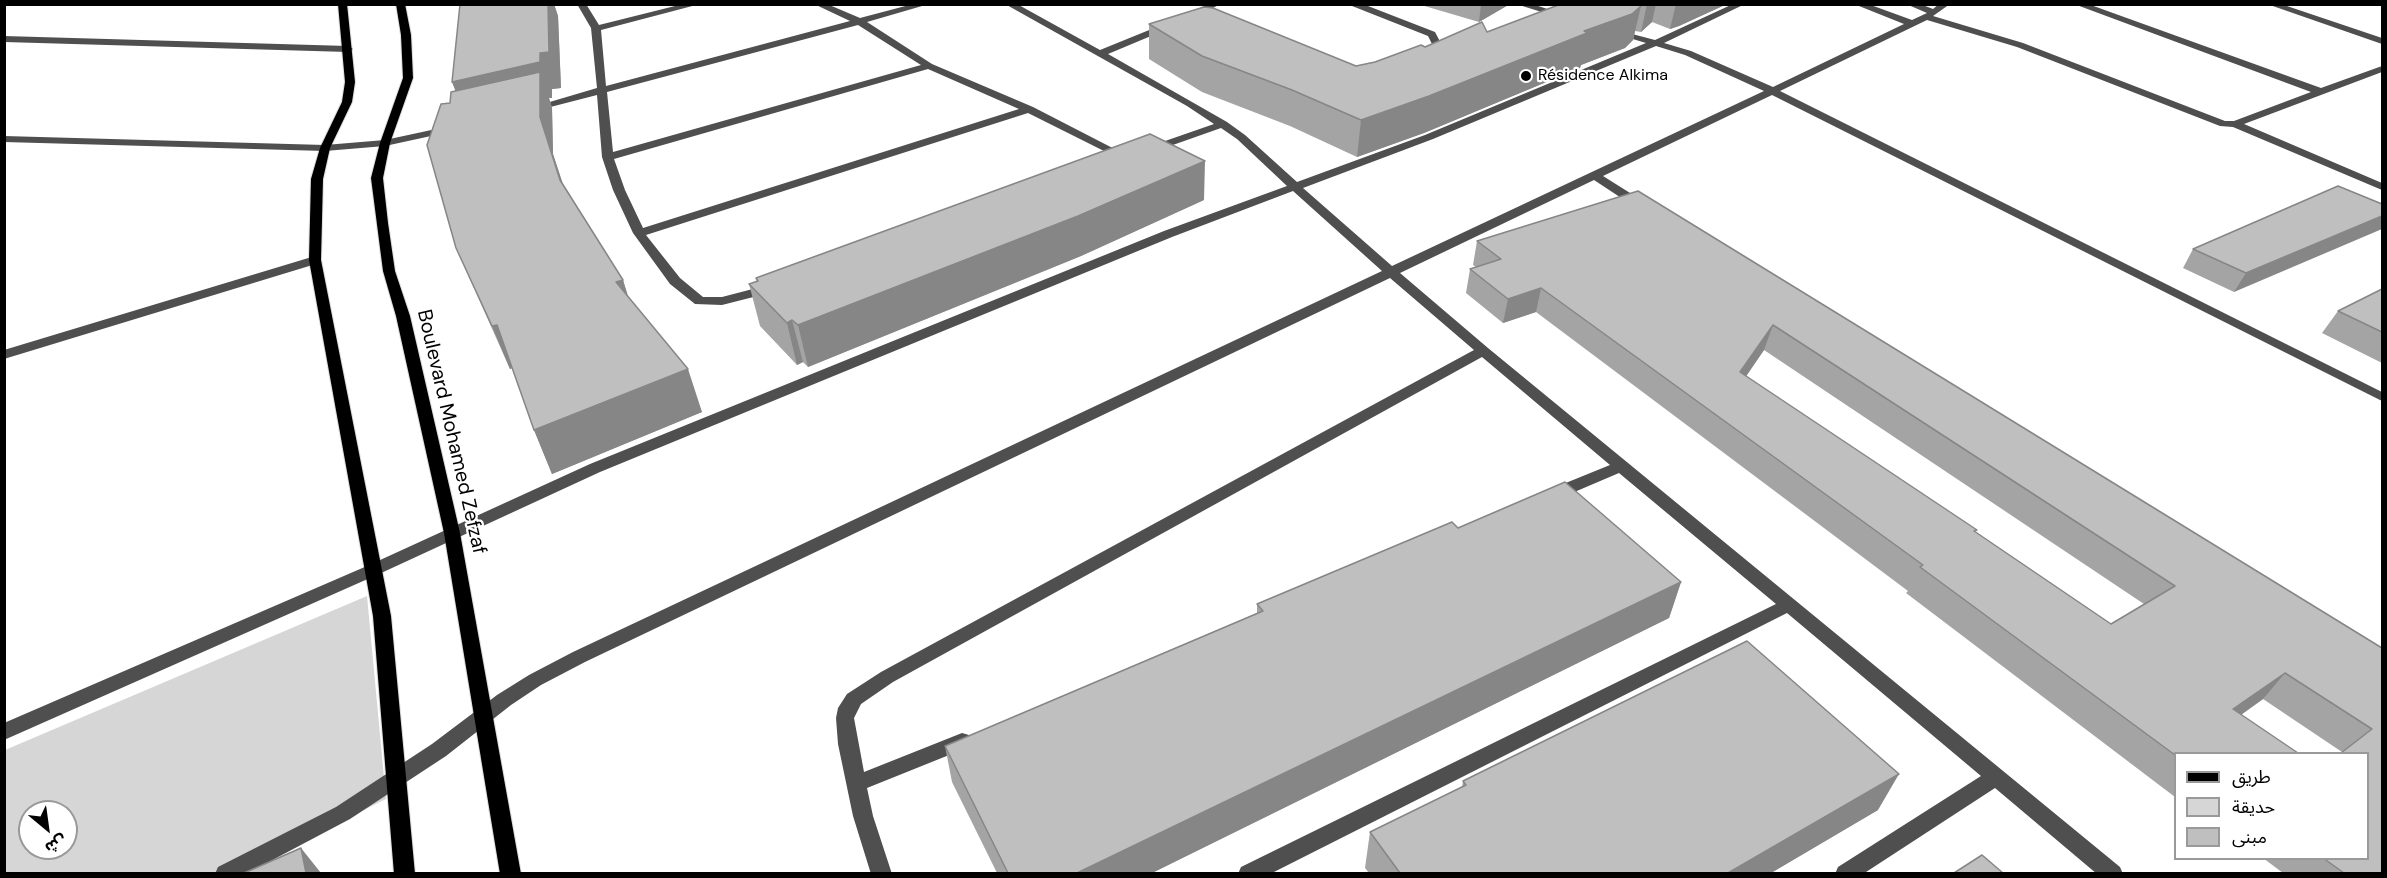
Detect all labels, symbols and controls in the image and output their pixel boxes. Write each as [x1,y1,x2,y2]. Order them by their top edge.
place label: Résidence Alkima [1538,66,1668,86]
marker: Résidence Alkima [1519,69,1533,83]
street label: Boulevard Mohamed Zefzaf [411,307,491,557]
legend [2174,752,2369,860]
text: طريق [2232,765,2271,789]
text: حديقة [2232,795,2275,819]
north arrow [18,800,78,860]
text: مبنى [2232,825,2267,849]
text: ش [41,830,71,859]

